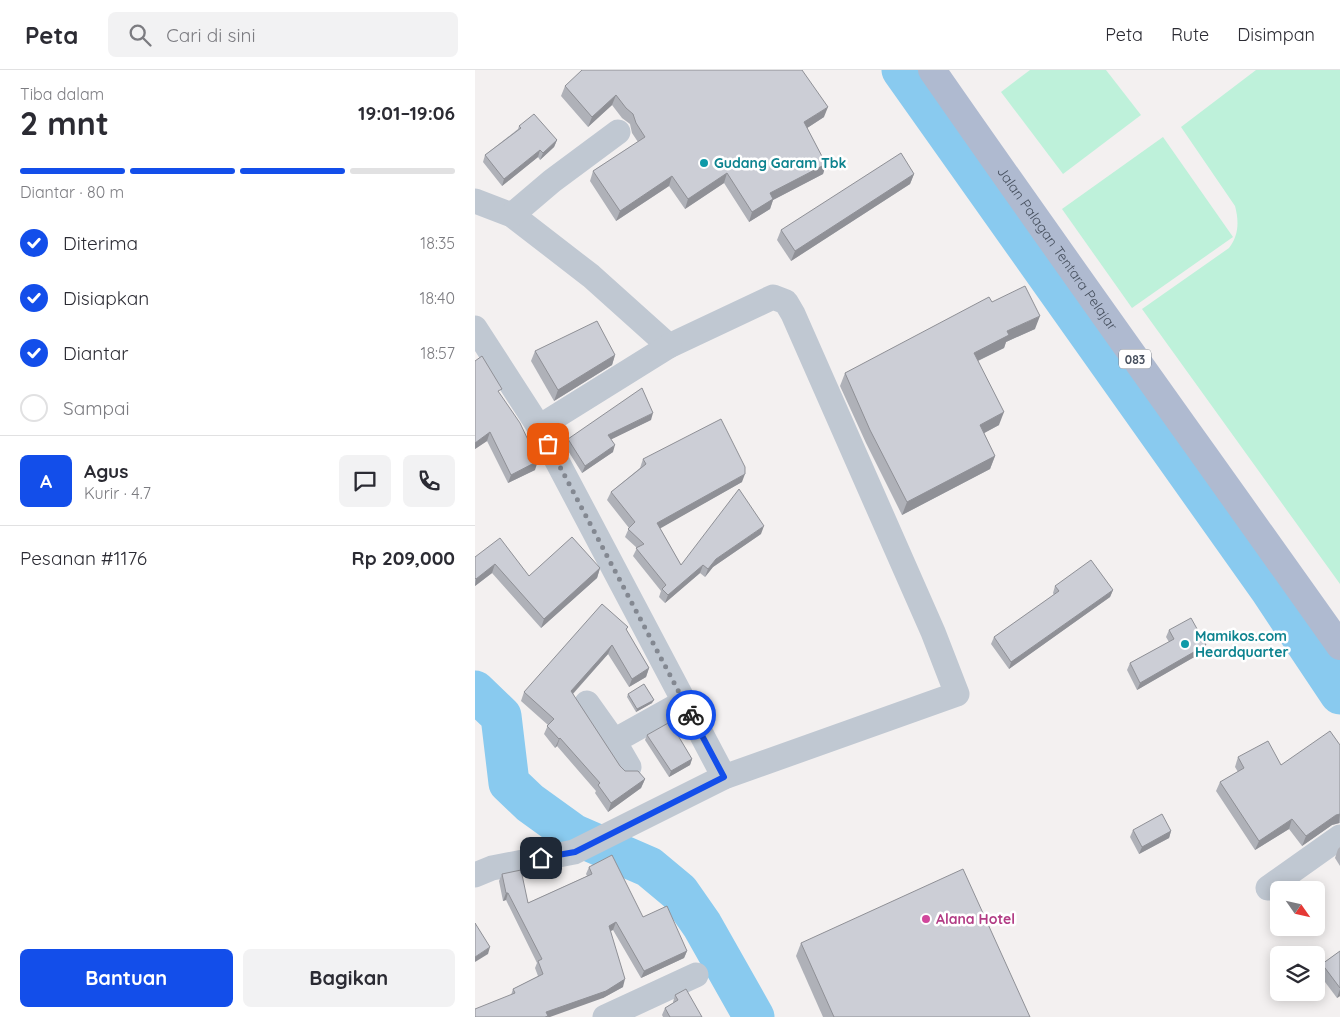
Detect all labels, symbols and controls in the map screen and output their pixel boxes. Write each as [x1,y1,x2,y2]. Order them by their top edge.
search box [108,12,458,57]
text: Peta [25,20,78,50]
icon: search [126,21,154,49]
text: Cari di sini [166,23,256,47]
text: Peta [1105,23,1143,46]
text: Rute [1171,23,1209,46]
text: Disimpan [1237,23,1315,46]
text: Tiba dalam [20,84,104,104]
text: 19:01–19:06 [358,101,455,125]
text: 2 mnt [20,103,109,143]
place label: Gudang Garam Tbk [714,154,847,172]
marker: Gudang Garam Tbk [698,157,710,169]
street label: Jalan Palagan Tentara Pelajar [993,163,1122,334]
text: Diantar · 80 m [20,182,124,202]
icon: check [20,229,48,257]
text: Diterima [63,231,138,255]
text: 18:35 [420,233,455,253]
icon: check [20,284,48,312]
text: Disiapkan [63,286,149,310]
text: 18:40 [419,288,455,308]
icon: check [20,339,48,367]
text: Diantar [63,341,129,365]
text: 18:57 [421,343,455,363]
road number: 083 [1119,350,1151,368]
text: Sampai [63,396,130,420]
pin [527,423,569,465]
icon: bag [534,430,562,458]
button: chat [339,455,391,507]
button: phone [403,455,455,507]
text: Agus [84,459,128,483]
text: A [40,469,52,493]
text: Kurir · 4.7 [84,483,151,503]
text: Pesanan #1176 [20,546,147,570]
text: Rp 209,000 [352,546,455,570]
place label: Mamikos.com Heardquarter [1195,627,1289,661]
marker: Mamikos.com Heardquarter [1179,638,1191,650]
courier [666,690,716,740]
icon: bike [677,701,705,729]
pin [520,837,562,879]
icon: home [527,844,555,872]
north arrow [1270,881,1325,936]
map controls [1270,881,1325,1001]
place label: Alana Hotel [936,910,1015,928]
marker: Alana Hotel [920,913,932,925]
button: layers [1270,946,1325,1001]
button: Bantuan [20,949,233,1007]
button: Bagikan [243,949,455,1007]

